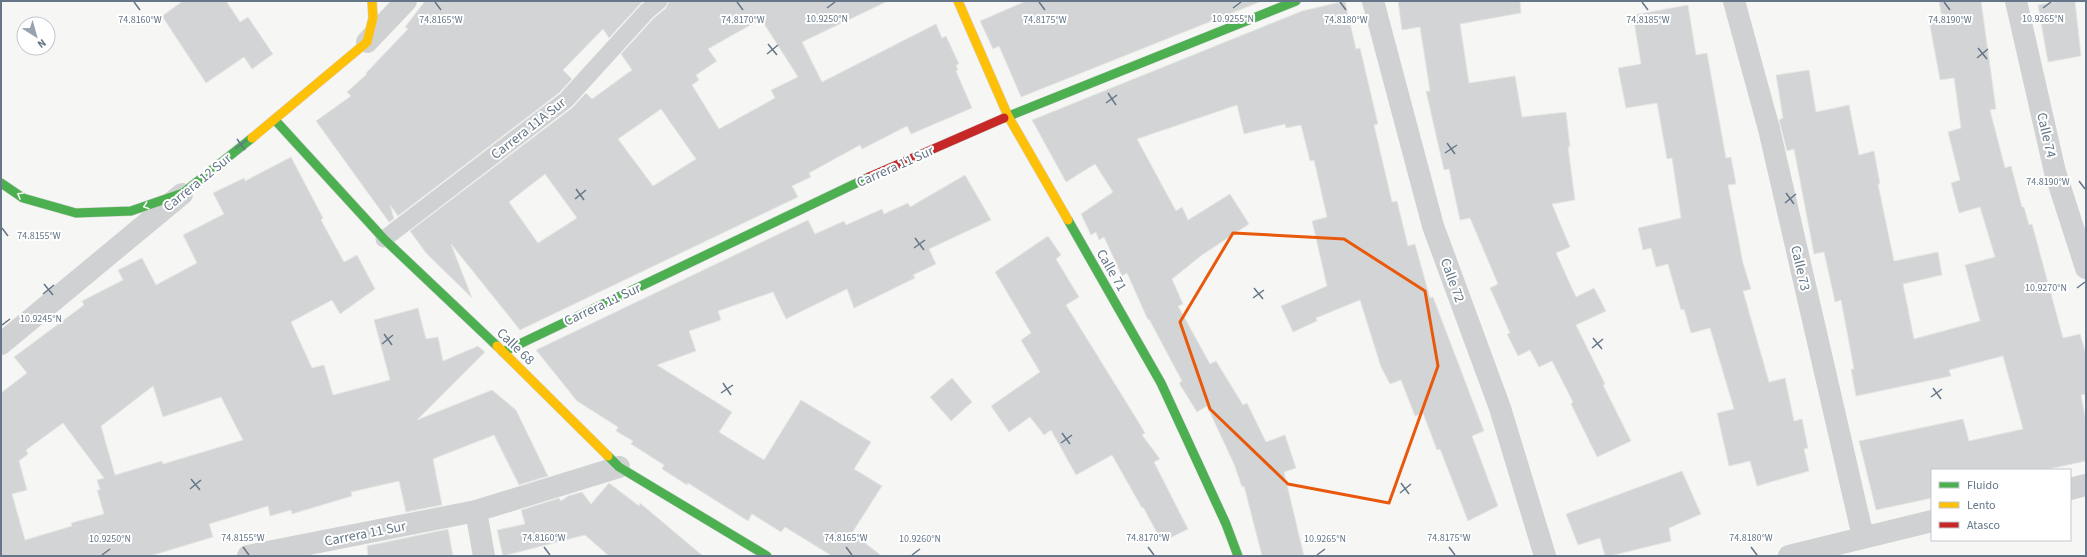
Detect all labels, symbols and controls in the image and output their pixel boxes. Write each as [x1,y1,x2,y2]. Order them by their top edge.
text: 10.9250°N [806,12,848,26]
text: 10.9255°N [1212,12,1254,26]
text: 10.9265°N [2022,12,2064,26]
text: 74.8160°W [118,13,162,27]
text: 74.8165°W [419,13,463,27]
text: 74.8170°W [721,13,765,27]
text: 74.8175°W [1023,13,1067,27]
text: 74.8180°W [1324,13,1368,27]
text: 74.8185°W [1626,13,1670,27]
text: 74.8190°W [1928,13,1972,27]
north arrow [16,16,56,56]
text: N [34,35,49,52]
street label: Carrera 11A Sur [487,93,570,164]
street label: Calle 74 [2031,111,2061,160]
street label: Carrera 11 Sur [854,141,937,193]
street label: Carrera 12 Sur [159,149,236,217]
text: 74.8190°W [2026,175,2070,189]
one-way arrow [17,193,24,200]
one-way arrow [143,201,150,210]
text: 74.8155°W [17,229,61,243]
street label: Calle 73 [1785,244,1815,293]
street label: Calle 71 [1091,246,1131,295]
street label: Calle 72 [1435,255,1469,305]
street label: Carrera 11 Sur [561,278,644,331]
text: 10.9270°N [2025,281,2067,295]
text: 10.9245°N [20,312,62,326]
street label: Calle 68 [492,324,539,370]
legend [1931,469,2071,541]
text: Fluido [1967,477,1999,494]
text: Lento [1967,497,1996,514]
street label: Carrera 11 Sur [323,516,408,552]
text: Atasco [1967,517,2000,534]
text: 74.8155°W [221,531,265,545]
text: 74.8160°W [522,531,566,545]
text: 74.8165°W [824,531,868,545]
text: 74.8170°W [1126,531,1170,545]
text: 74.8175°W [1427,531,1471,545]
text: 74.8180°W [1729,531,1773,545]
text: 10.9250°N [89,532,131,546]
text: 10.9260°N [899,532,941,546]
text: 10.9265°N [1304,532,1346,546]

